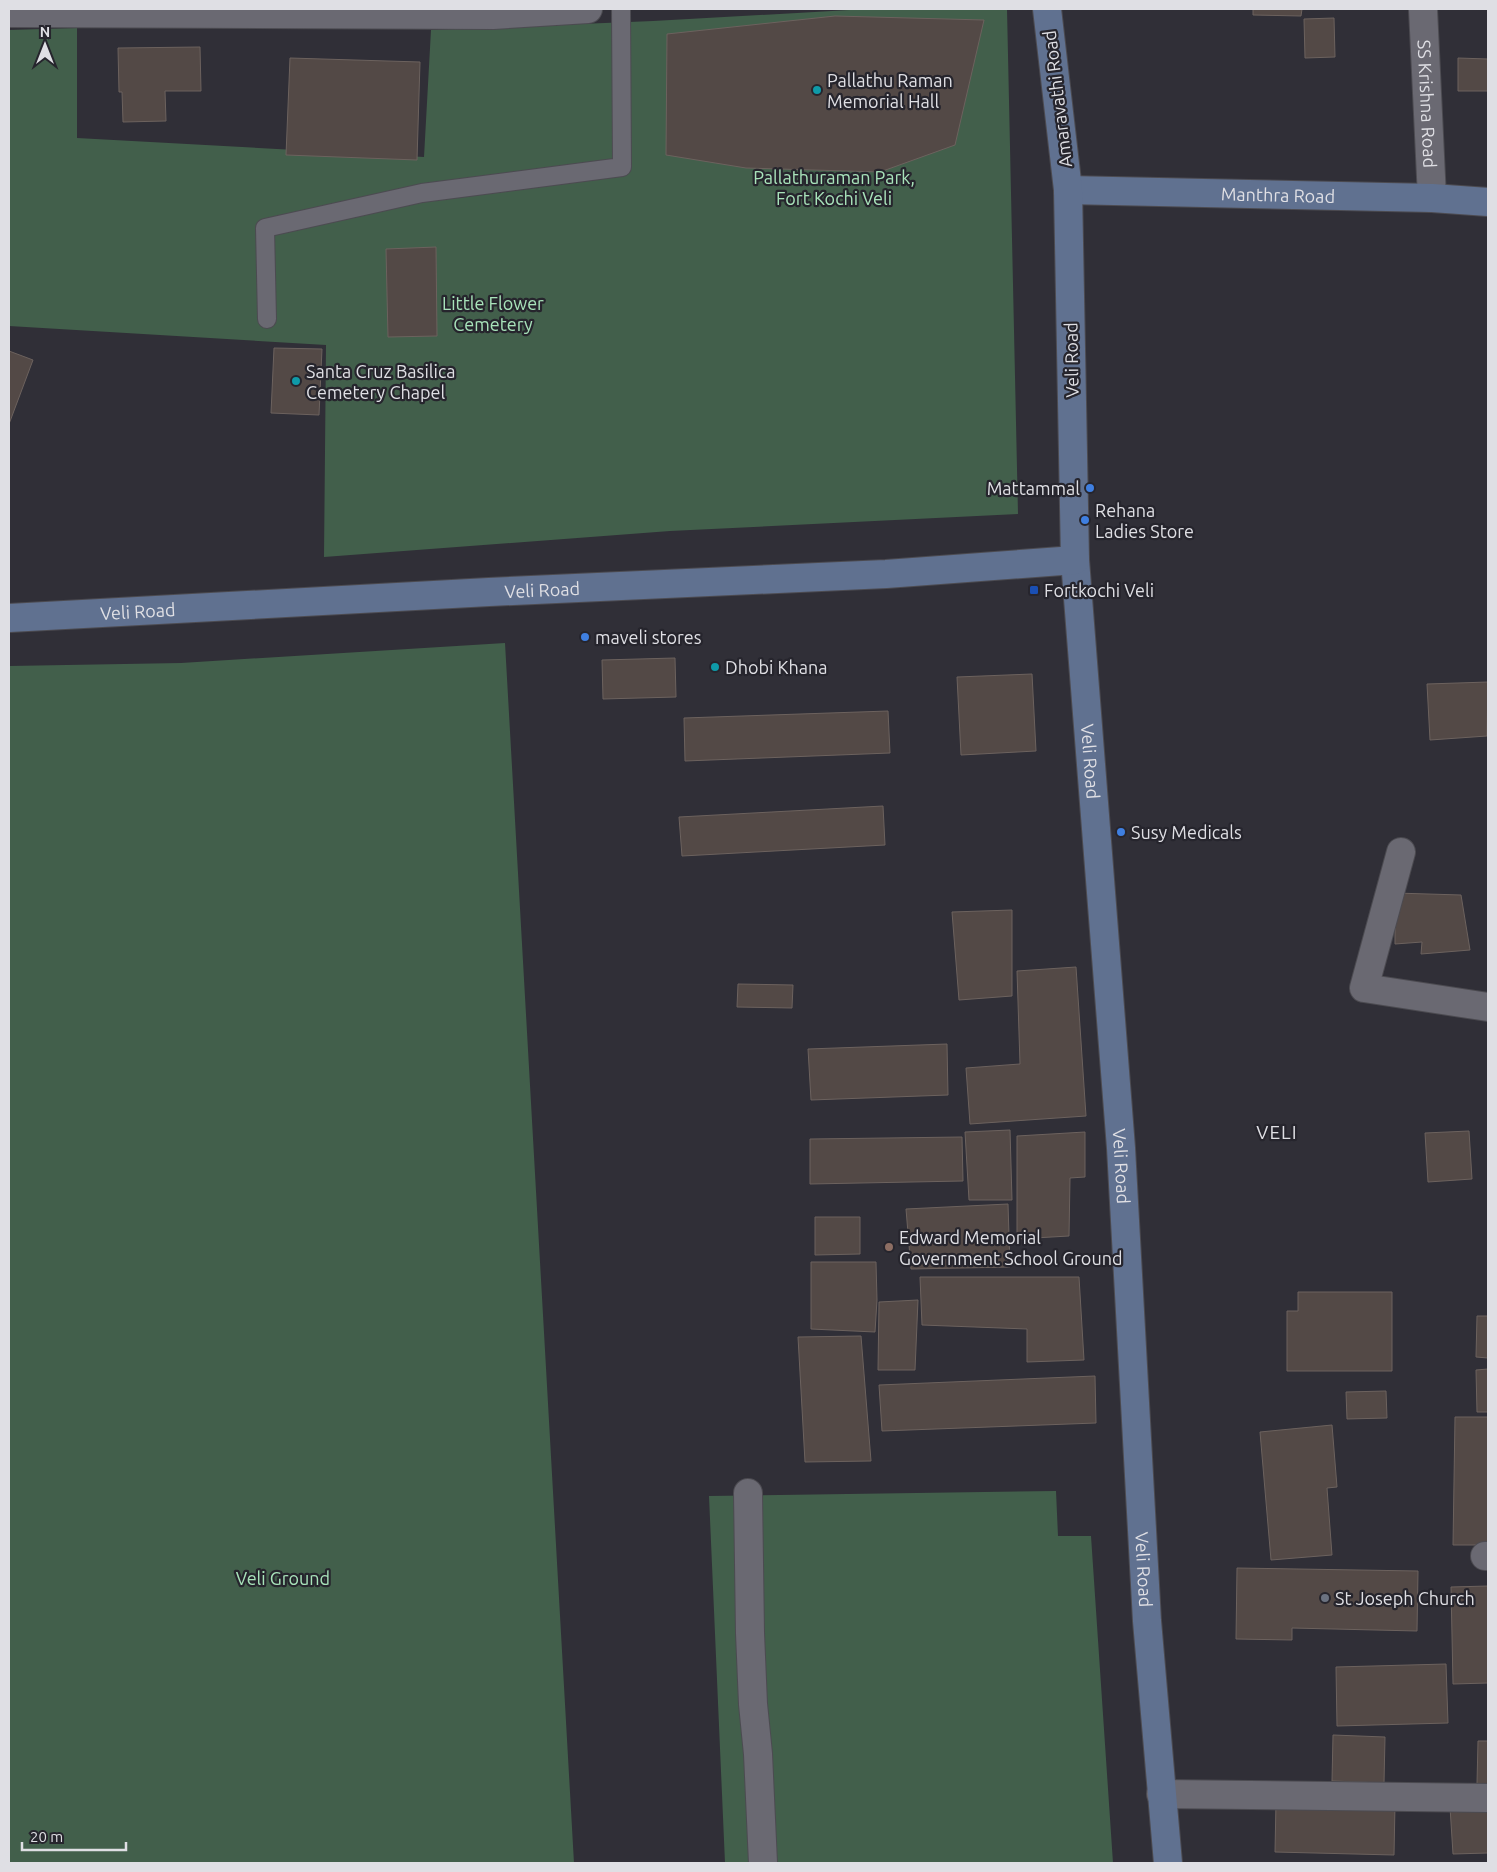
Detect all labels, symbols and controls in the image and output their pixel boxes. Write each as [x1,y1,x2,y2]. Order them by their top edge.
north arrow [20,20,70,70]
text: N [40,24,50,40]
street label: Amaravathi Road [1039,29,1075,169]
street label: SS Krishna Road [1414,39,1441,169]
place label: Pallathu Raman Memorial Hall [827,70,953,111]
marker: Pallathu Raman Memorial Hall [811,84,823,96]
park label: Pallathuraman Park, Fort Kochi Veli [753,167,915,208]
street label: Manthra Road [1221,183,1335,206]
park label: Little Flower Cemetery [442,293,544,334]
street label: Veli Road [1060,322,1082,398]
place label: Santa Cruz Basilica Cemetery Chapel [306,361,455,402]
marker: Santa Cruz Basilica Cemetery Chapel [290,375,302,387]
place label: Mattammal [987,478,1080,498]
marker: Mattammal [1084,482,1096,494]
place label: Rehana Ladies Store [1095,500,1194,541]
marker: Rehana Ladies Store [1079,514,1091,526]
street label: Veli Road [504,578,580,601]
place label: Fortkochi Veli [1044,580,1154,600]
marker: Fortkochi Veli [1028,584,1040,596]
street label: Veli Road [100,599,176,623]
place label: maveli stores [595,627,702,647]
marker: maveli stores [579,631,591,643]
place label: Dhobi Khana [725,657,828,677]
marker: Dhobi Khana [709,661,721,673]
street label: Veli Road [1078,723,1104,800]
place label: Susy Medicals [1131,822,1242,842]
marker: Susy Medicals [1115,826,1127,838]
district label: VELI [1256,1121,1298,1143]
street label: Veli Road [1110,1128,1134,1204]
place label: Edward Memorial Government School Ground [899,1227,1123,1268]
marker: Edward Memorial Government School Ground [883,1241,895,1253]
street label: Veli Road [1132,1531,1156,1608]
park label: Veli Ground [236,1568,330,1588]
place label: St Joseph Church [1335,1588,1475,1608]
marker: St Joseph Church [1319,1592,1331,1604]
scale bar [22,1820,126,1852]
text: 20 m [30,1828,63,1845]

